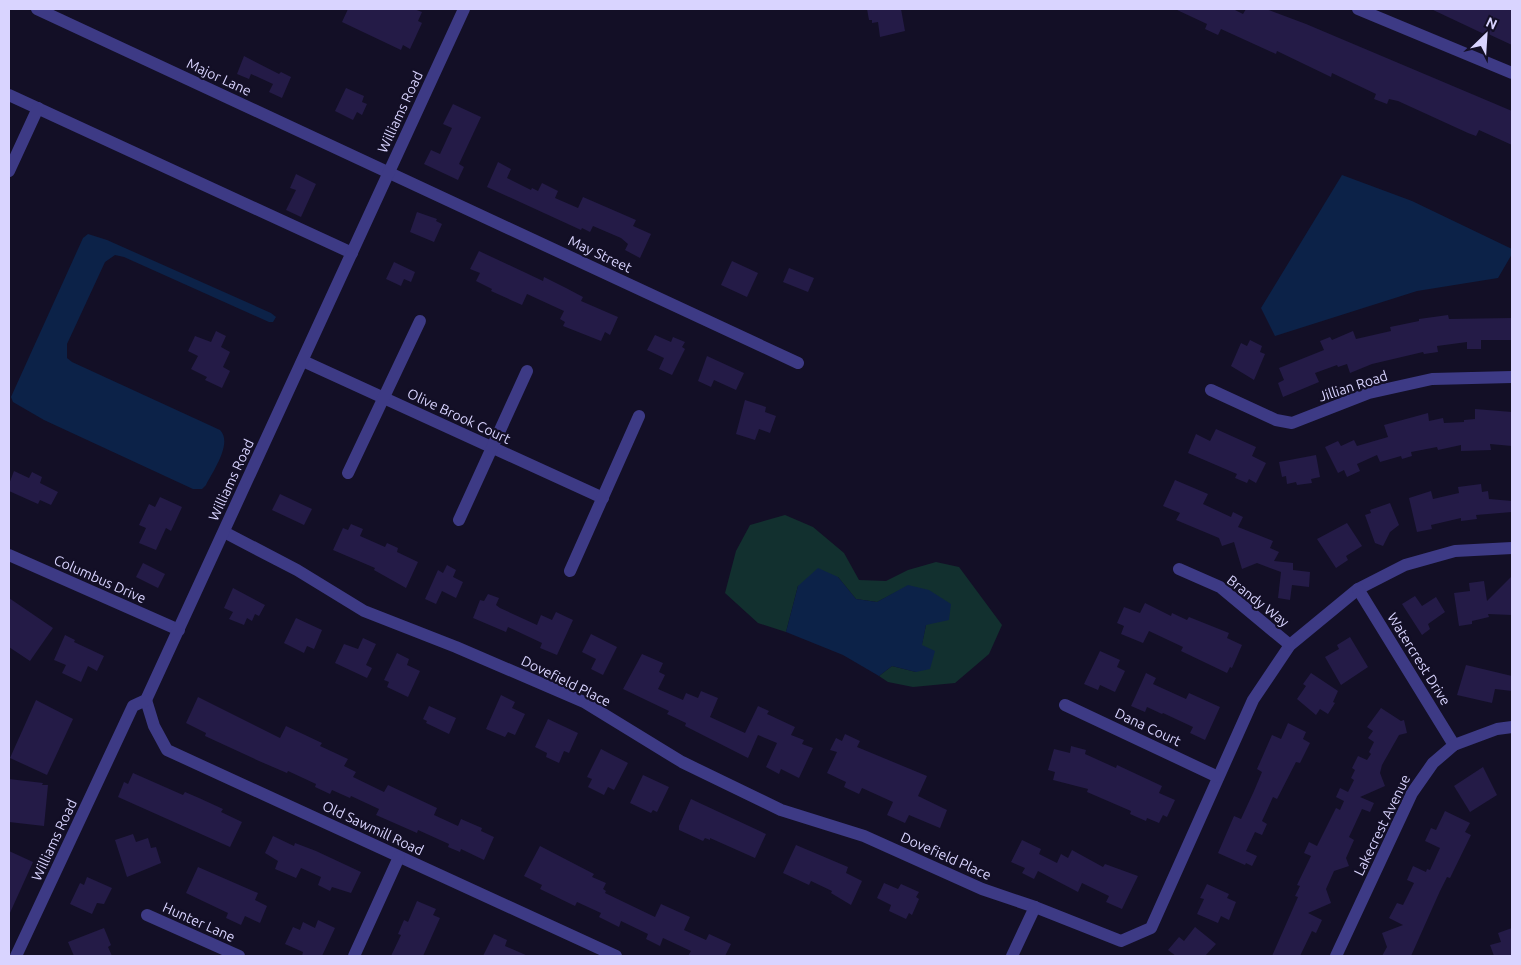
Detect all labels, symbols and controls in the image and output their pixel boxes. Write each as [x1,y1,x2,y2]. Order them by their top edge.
north arrow [1461,10,1511,60]
text: N [1483,14,1500,33]
street label: Major Lane [184,55,254,99]
street label: Williams Road [374,69,426,155]
street label: May Street [566,232,635,276]
street label: Jillian Road [1316,367,1390,405]
street label: Olive Brook Court [405,385,514,447]
street label: Williams Road [205,437,257,523]
street label: Columbus Drive [51,552,149,606]
street label: Brandy Way [1224,572,1292,630]
street label: Watercrest Drive [1384,610,1454,708]
street label: Dovefield Place [519,652,613,710]
street label: Dana Court [1112,705,1184,749]
street label: Lakecrest Avenue [1351,772,1413,878]
street label: Williams Road [28,797,80,883]
street label: Old Sawmill Road [320,798,426,858]
street label: Dovefield Place [898,829,994,883]
street label: Hunter Lane [160,899,238,945]

